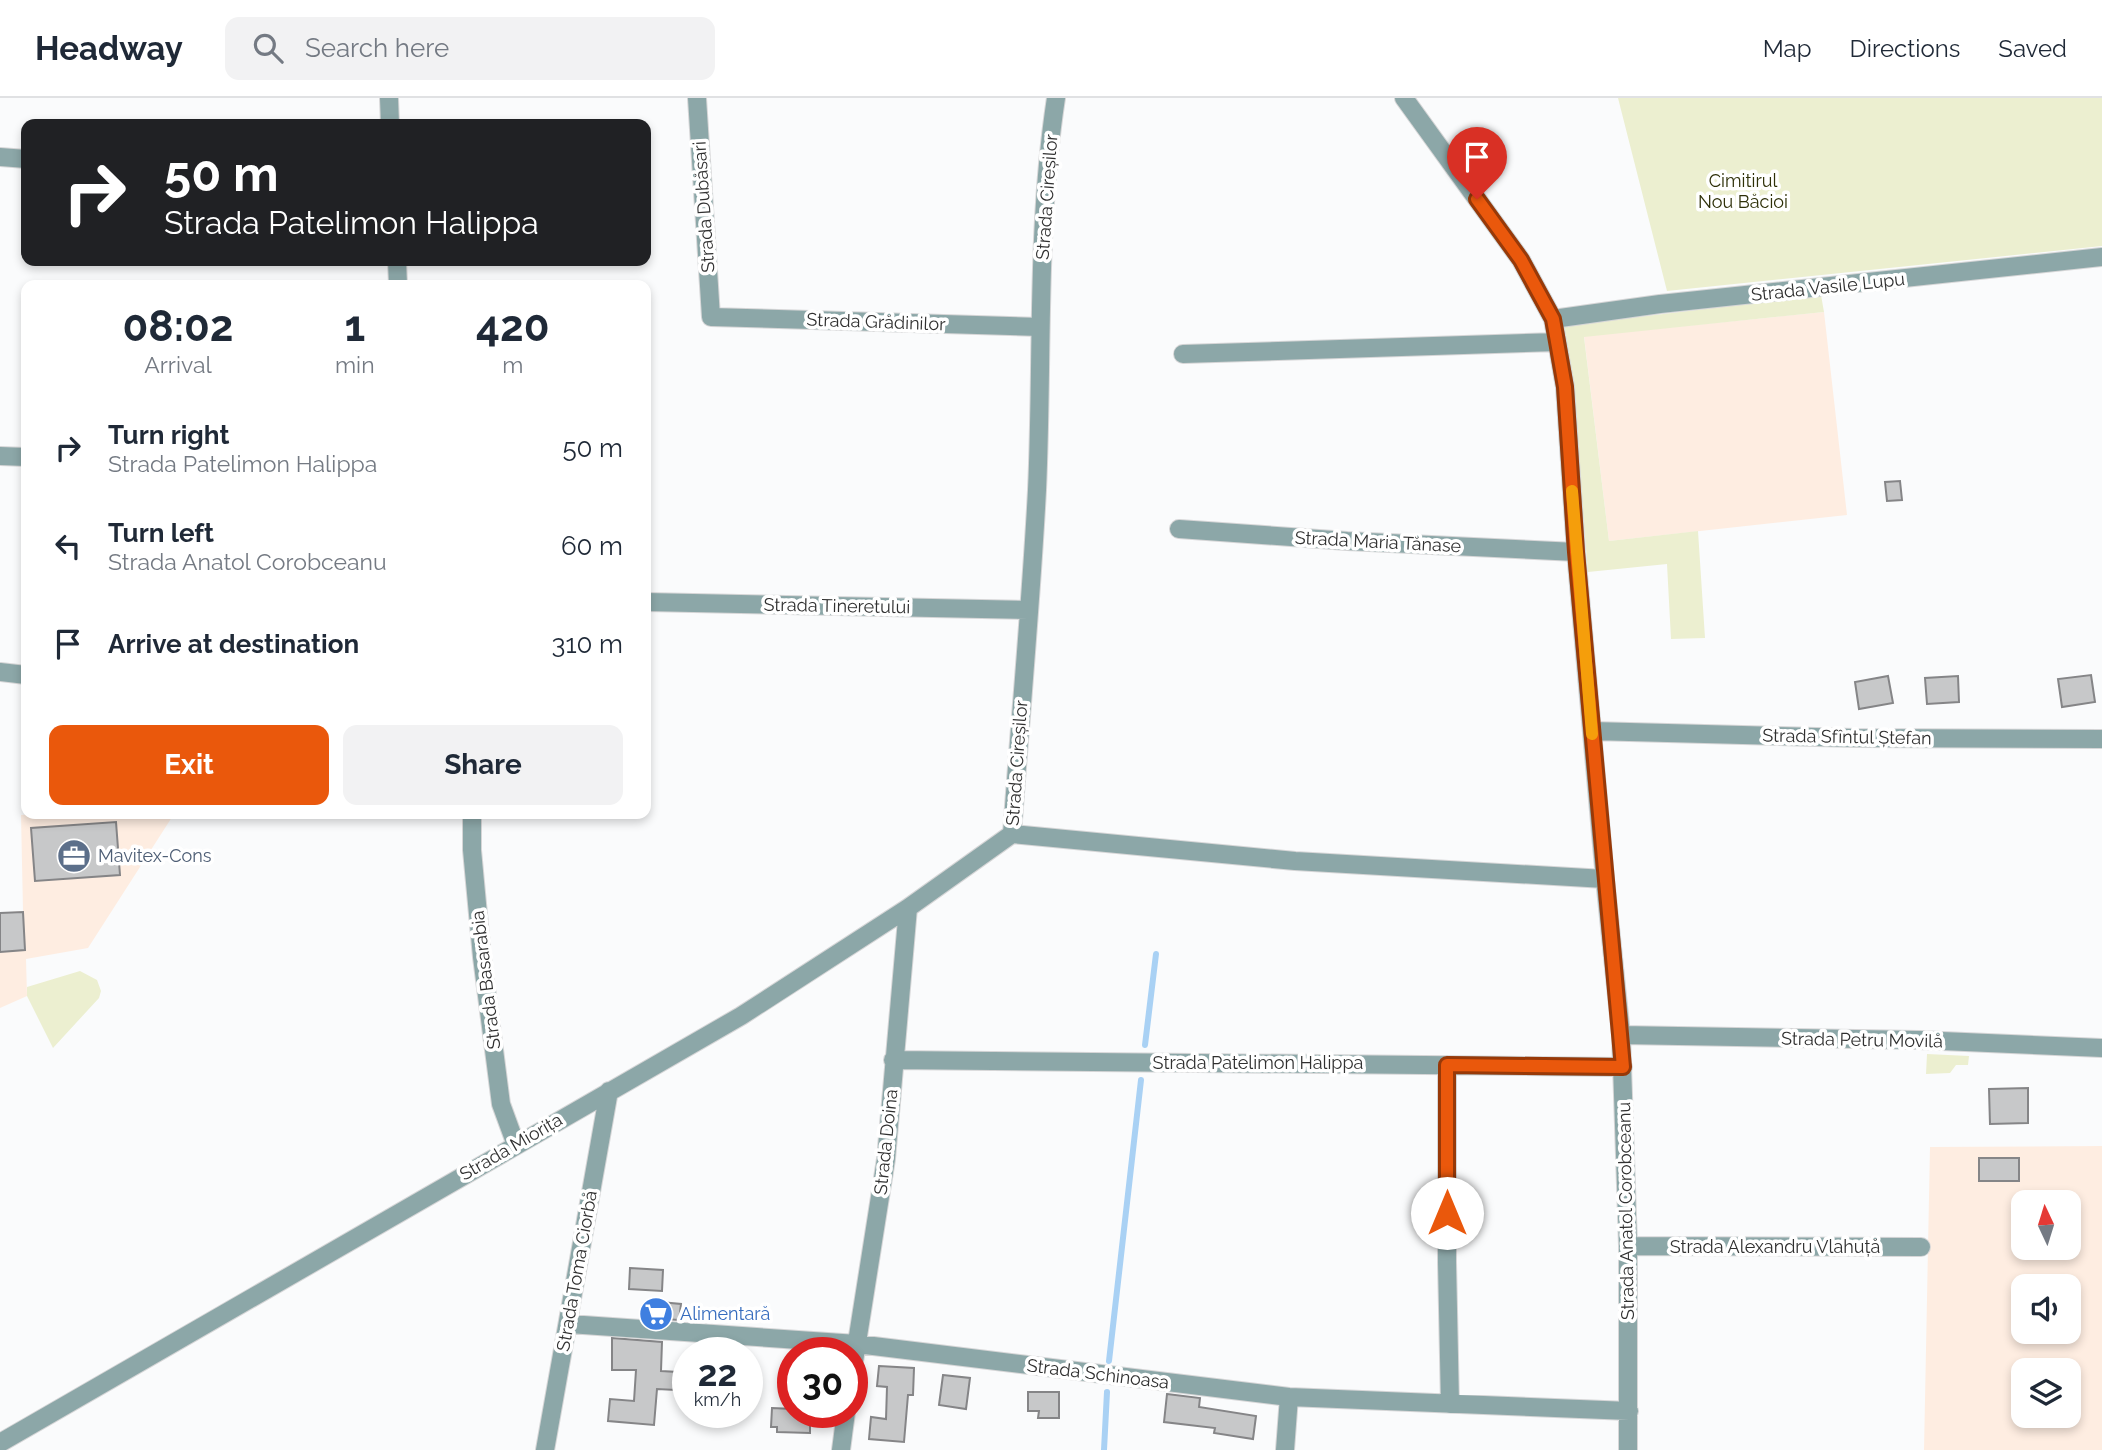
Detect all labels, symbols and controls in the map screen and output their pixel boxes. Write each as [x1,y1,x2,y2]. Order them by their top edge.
search box [225,17,715,80]
text: Headway [35,29,183,68]
icon: search [249,29,287,67]
text: Search here [305,33,449,63]
text: Map [1763,34,1812,63]
text: Directions [1850,34,1960,63]
text: Saved [1998,34,2067,63]
pin [1447,127,1507,199]
street label: Strada Cireșilor [1032,133,1061,260]
icon: arrive [1458,138,1496,176]
street label: Strada Dubăsari [688,141,719,273]
text: 50 m [164,145,279,202]
icon: right [49,147,140,238]
park label: Cimitirul Nou Băcioi [1698,170,1788,212]
text: Strada Patelimon Halippa [164,204,539,241]
street label: Strada Vasile Lupu [1750,268,1906,305]
text: 08:02 [122,302,234,351]
text: 1 [344,302,365,351]
text: 420 [476,302,550,351]
street label: Strada Grădinilor [806,309,946,334]
text: Arrival [144,351,212,378]
text: min [335,351,375,378]
text: m [502,351,523,378]
text: Turn right [108,420,229,450]
icon: right [49,429,87,467]
text: 50 m [562,433,623,463]
text: Strada Patelimon Halippa [108,450,377,477]
text: Turn left [108,518,214,548]
icon: left [49,527,87,565]
street label: Strada Maria Tănase [1294,527,1462,556]
text: 60 m [561,531,623,561]
text: Strada Anatol Corobceanu [108,548,387,575]
street label: Strada Tineretului [764,594,911,617]
icon: arrive [49,625,87,663]
text: Arrive at destination [108,629,359,659]
text: 310 m [552,629,623,659]
street label: Strada Cireșilor [1002,699,1031,826]
button: Exit [49,725,329,805]
button: Share [343,725,623,805]
street label: Strada Sfîntul Ștefan [1762,725,1932,748]
office icon: Mavitex-Cons [55,837,93,875]
place label: Mavitex-Cons [98,845,212,866]
street label: Strada Basarabia [467,909,504,1051]
street label: Strada Petru Movilă [1781,1028,1943,1051]
street label: Strada Patelimon Halippa [1153,1052,1363,1073]
street label: Strada Doina [870,1088,902,1196]
street label: Strada Anatol Corobceanu [1613,1102,1638,1320]
street label: Strada Miorița [456,1109,566,1184]
position arrow [1410,1176,1484,1250]
street label: Strada Toma Ciorbă [552,1189,601,1353]
north arrow [2011,1190,2081,1260]
map controls [2011,1190,2081,1428]
street label: Strada Alexandru Vlahuță [1670,1236,1880,1257]
button: sound [2011,1274,2081,1344]
supermarket icon: Alimentară [637,1295,675,1333]
place label: Alimentară [680,1303,770,1324]
speed limit sign: 30 [777,1337,868,1428]
text: 22 [698,1353,737,1394]
street label: Strada Schinoasa [1026,1354,1170,1393]
button: layers [2011,1358,2081,1428]
text: km/h [694,1389,741,1410]

